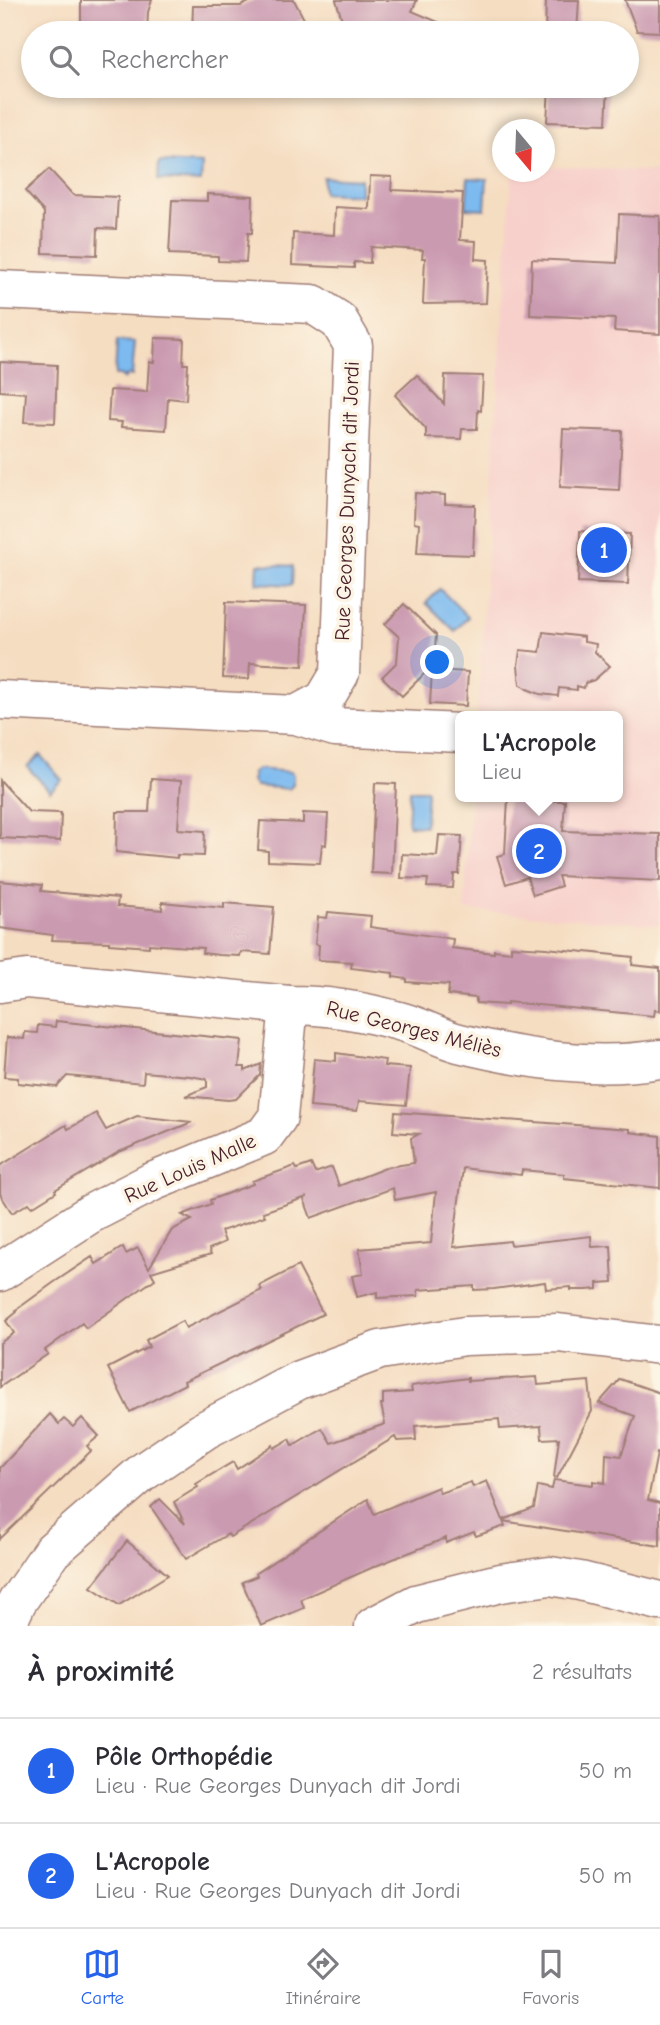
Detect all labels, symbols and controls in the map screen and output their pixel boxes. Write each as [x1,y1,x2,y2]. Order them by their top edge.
search box [21,21,639,98]
icon: search [45,41,83,79]
text: Rechercher [101,45,228,75]
north arrow [492,119,555,182]
street label: Rue Georges Dunyach dit Jordi [330,361,364,641]
pin: 1 [581,524,627,576]
your location [420,645,454,679]
popup [455,711,623,802]
text: L'Acropole [482,728,596,758]
text: Lieu [482,758,522,785]
pin: 2 [516,825,562,877]
street label: Rue Georges Méliès [324,996,504,1062]
street label: Rue Louis Malle [121,1128,259,1208]
text: À proximité [28,1654,174,1689]
text: 2 résultats [532,1658,632,1685]
text: Pôle Orthopédie [95,1742,273,1772]
text: 1 [46,1757,56,1784]
text: 50 m [579,1757,632,1784]
text: Lieu · Rue Georges Dunyach dit Jordi [95,1772,461,1799]
text: L'Acropole [95,1847,210,1877]
text: 2 [45,1862,57,1889]
text: 50 m [579,1862,632,1889]
text: Lieu · Rue Georges Dunyach dit Jordi [95,1877,461,1904]
tab: Carte [81,1945,124,2009]
tab: Itinéraire [286,1945,361,2009]
tab: Favoris [522,1945,579,2009]

